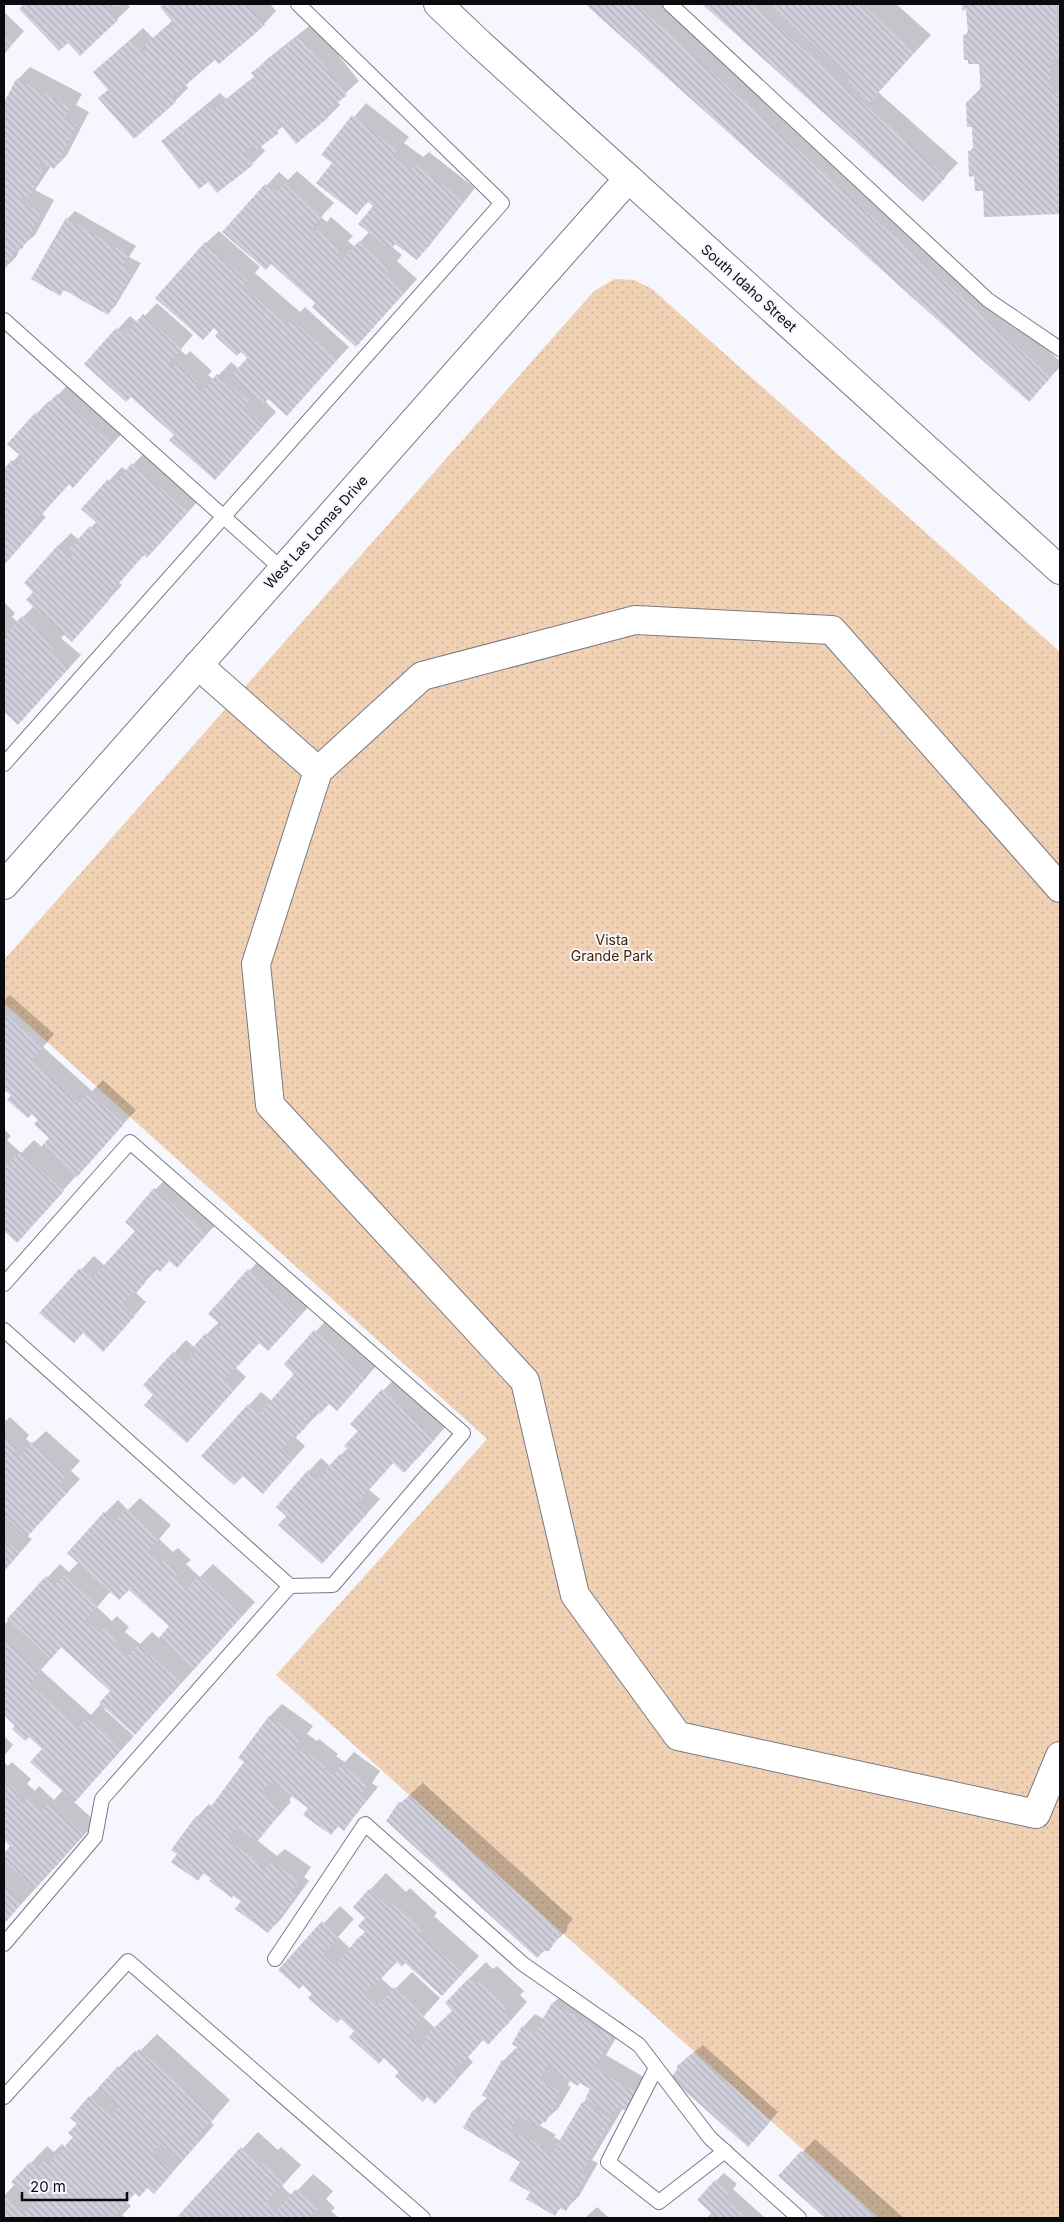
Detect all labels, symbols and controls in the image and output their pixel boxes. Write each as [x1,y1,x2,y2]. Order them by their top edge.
street label: South Idaho Street [698,240,801,335]
street label: West Las Lomas Drive [260,471,371,592]
park label: Vista Grande Park [571,931,654,964]
scale bar [22,2170,128,2202]
text: 20 m [30,2177,66,2196]

